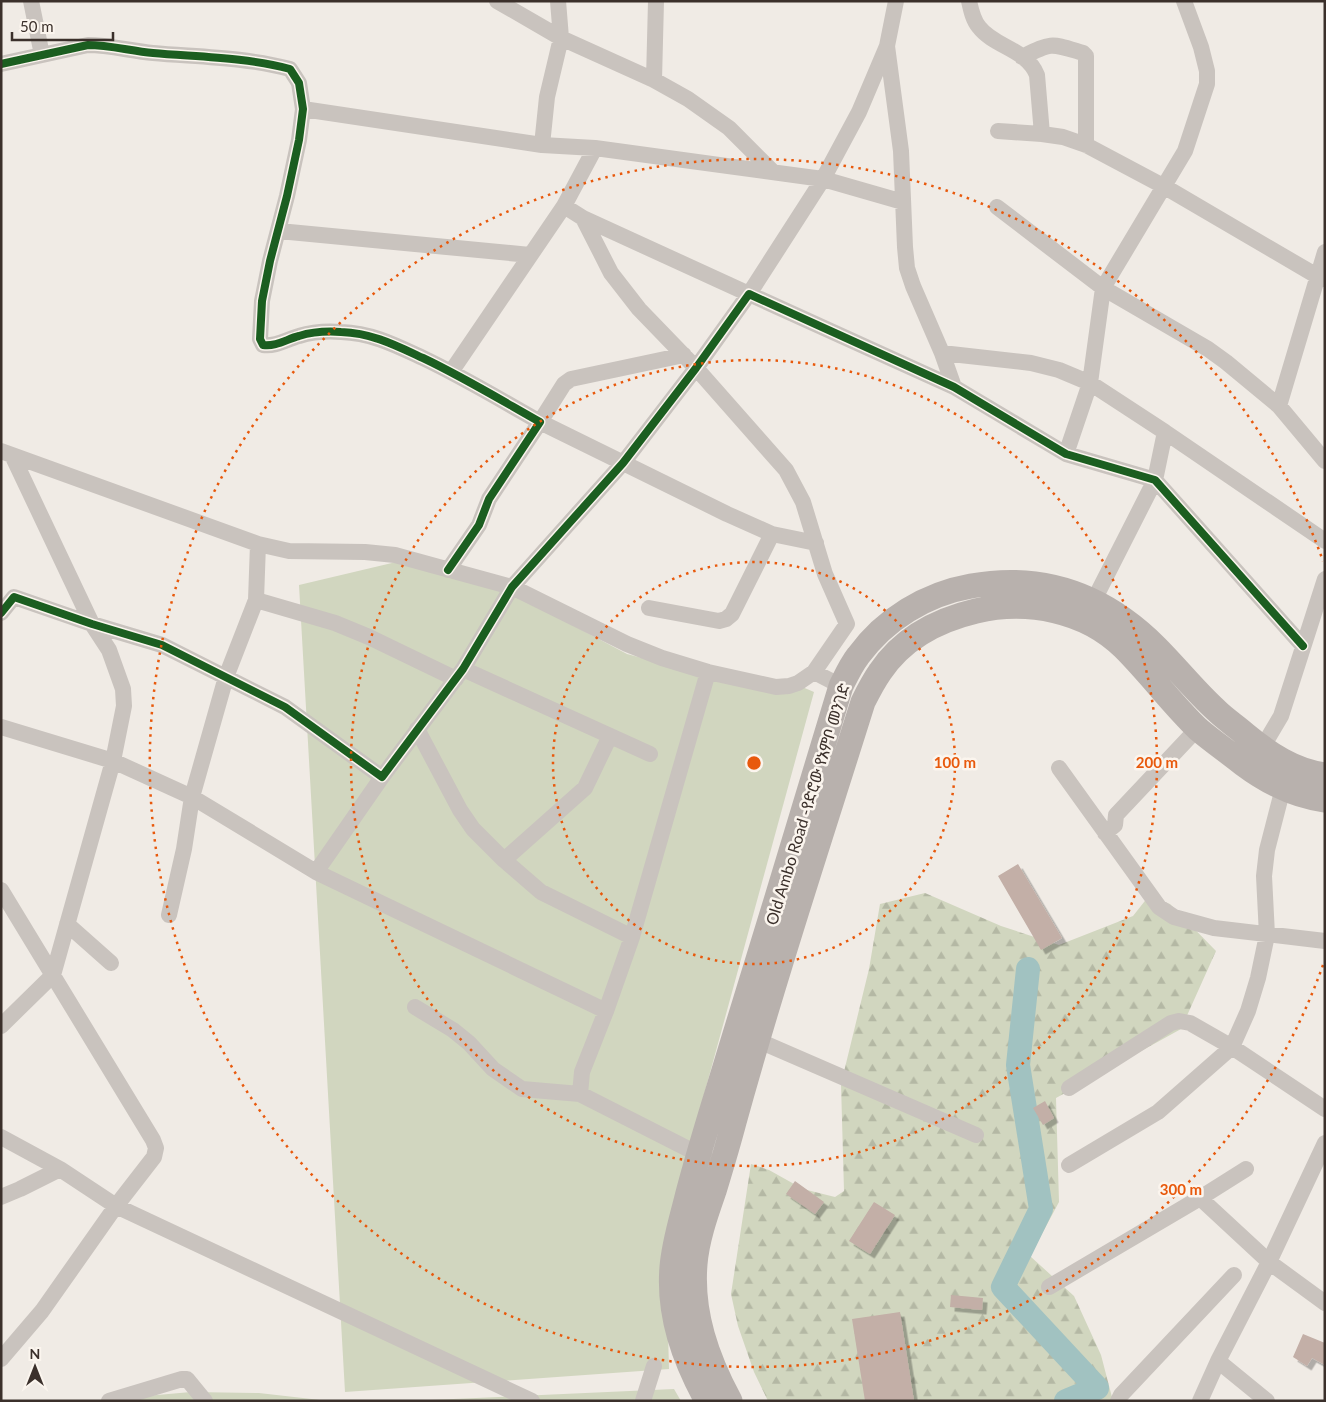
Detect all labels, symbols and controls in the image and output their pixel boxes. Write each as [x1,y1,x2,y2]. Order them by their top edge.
scale bar [12,10,114,42]
text: 50 m [20,17,54,35]
street label: Old Ambo Road -የድሮው የአምቦ መንገድ [761,680,853,927]
text: 100 m [934,753,976,771]
text: 200 m [1136,753,1178,771]
centre of rings [745,754,763,772]
text: 300 m [1160,1180,1202,1198]
north arrow [10,1342,60,1392]
text: N [30,1345,40,1362]

